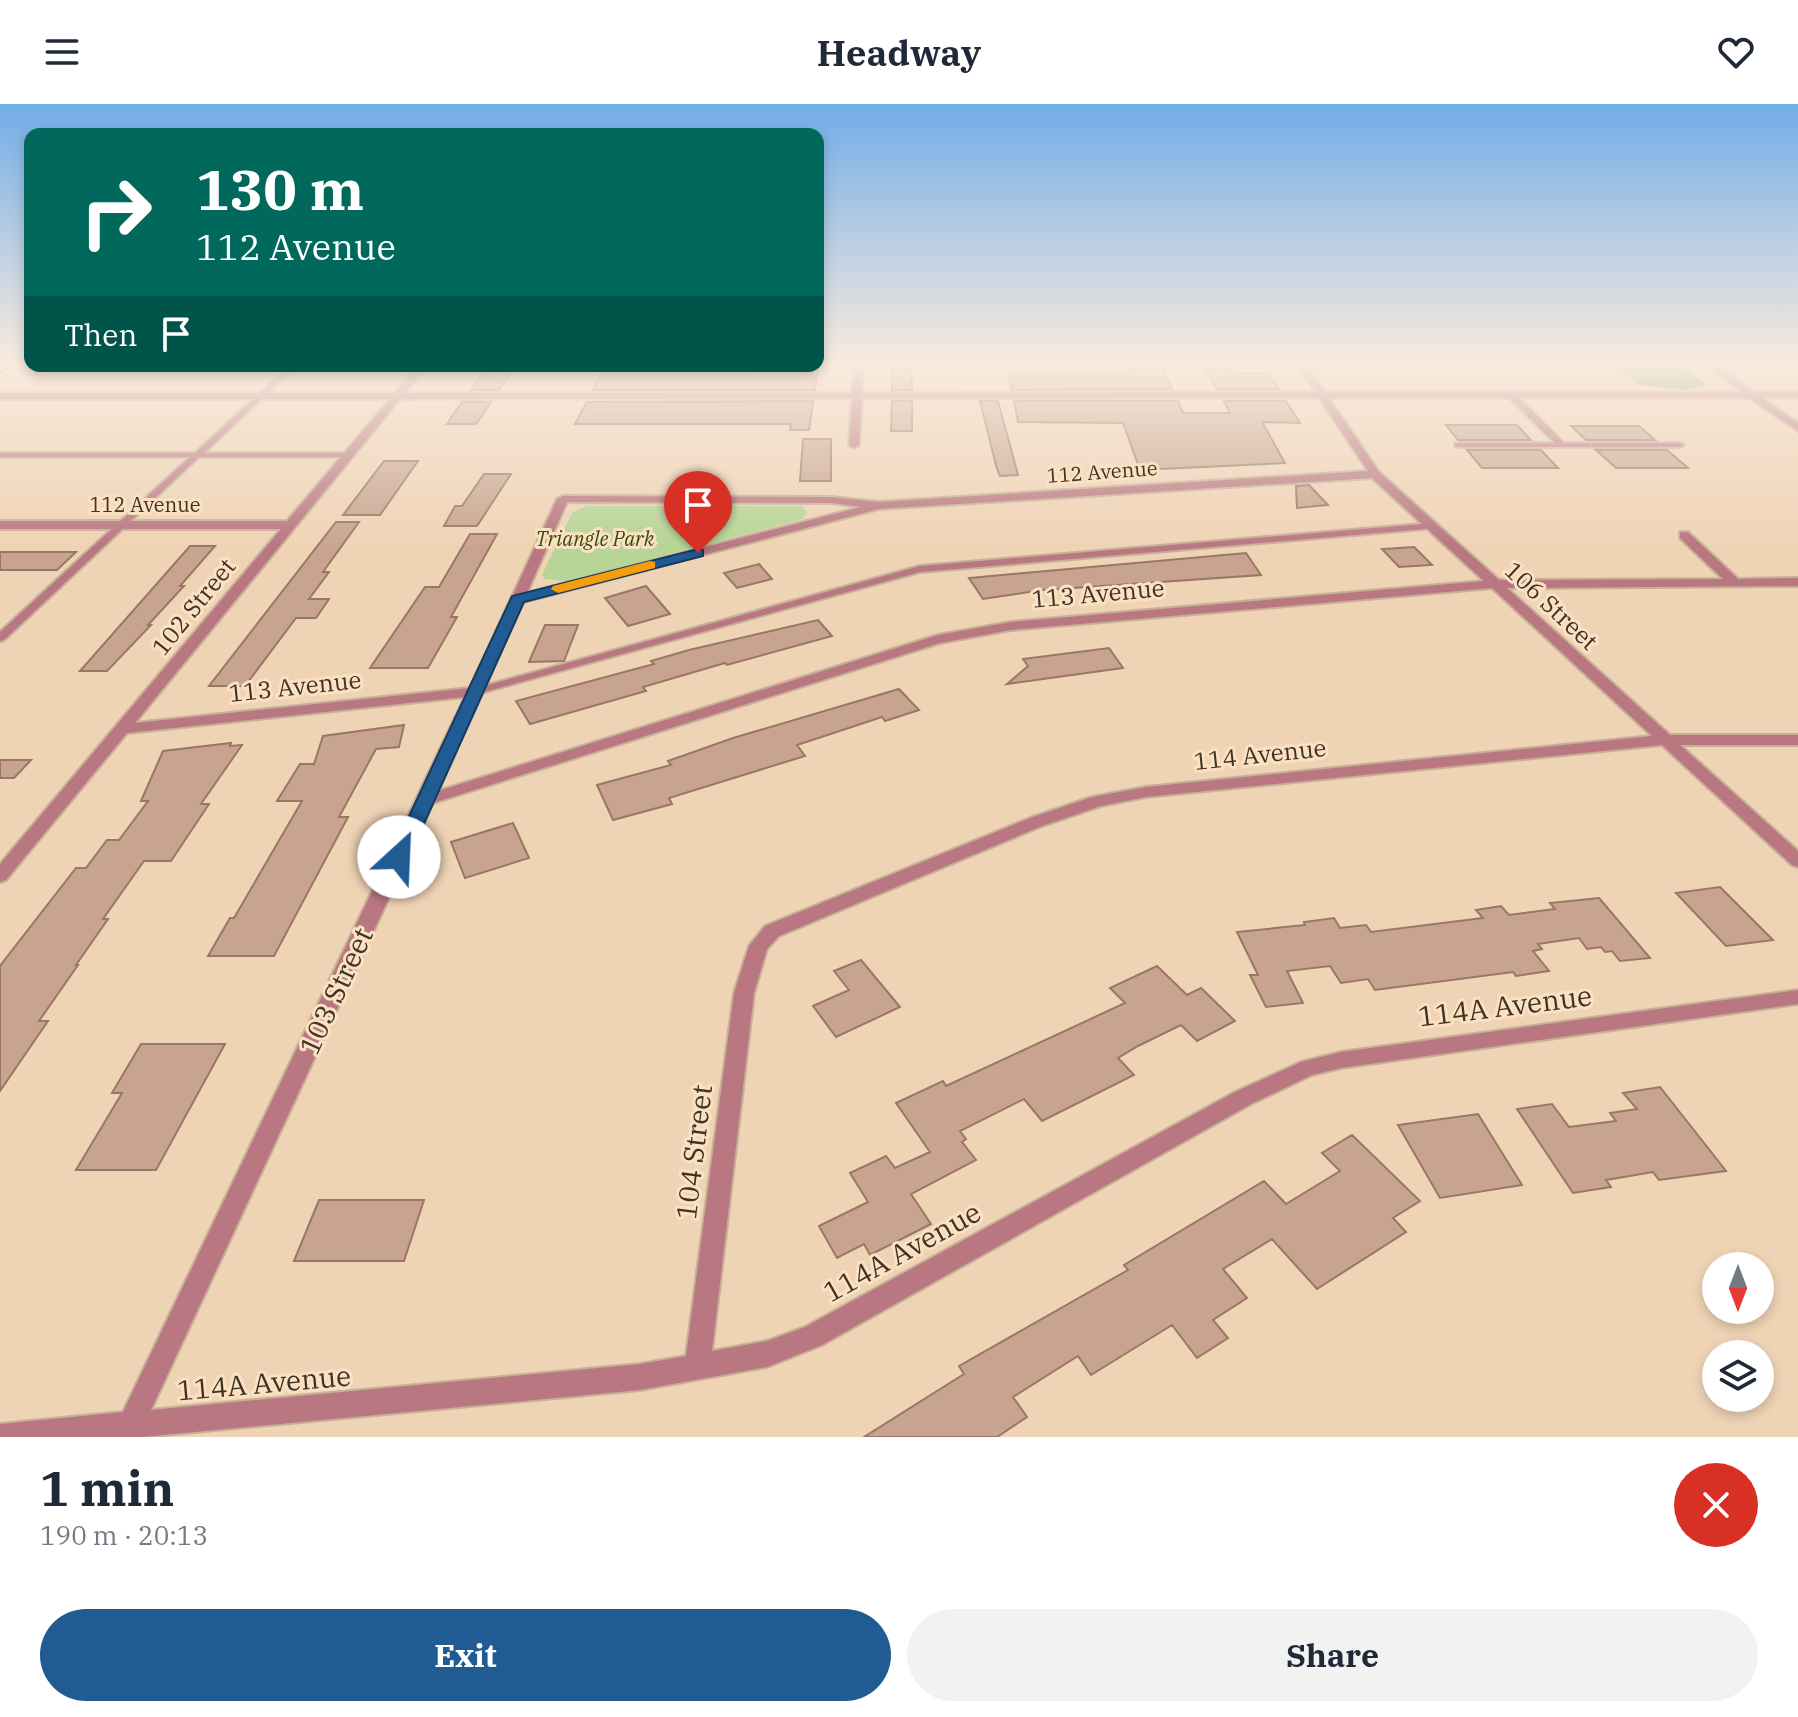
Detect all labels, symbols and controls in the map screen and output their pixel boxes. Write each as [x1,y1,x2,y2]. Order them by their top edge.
text: Headway [817,29,981,76]
icon: menu [40,30,84,74]
icon: heart [1714,30,1758,74]
text: 130 m [196,153,364,225]
icon: right [64,160,168,264]
text: 112 Avenue [196,223,396,270]
icon: arrive [154,312,198,356]
text: Then [64,315,138,354]
street label: 112 Avenue [1046,454,1158,489]
pin [664,471,732,553]
icon: arrive [676,483,720,527]
street label: 112 Avenue [90,491,200,518]
park label: Triangle Park [536,525,655,552]
street label: 102 Street [144,551,242,662]
street label: 106 Street [1498,554,1605,657]
street label: 113 Avenue [1030,571,1166,615]
street label: 113 Avenue [227,663,363,709]
street label: 114 Avenue [1192,731,1328,777]
position arrow [357,815,441,899]
street label: 103 Street [290,921,381,1060]
street label: 114A Avenue [1416,977,1594,1035]
street label: 104 Street [667,1082,720,1221]
street label: 114A Avenue [816,1193,987,1310]
north arrow [1702,1252,1774,1324]
map controls [1702,1252,1774,1412]
button: layers [1702,1340,1774,1412]
street label: 114A Avenue [175,1356,353,1409]
text: 1 min [40,1457,174,1519]
button: close [1674,1463,1758,1547]
text: 190 m · 20:13 [40,1518,208,1552]
button: Exit [40,1609,891,1701]
button: Share [907,1609,1758,1701]

